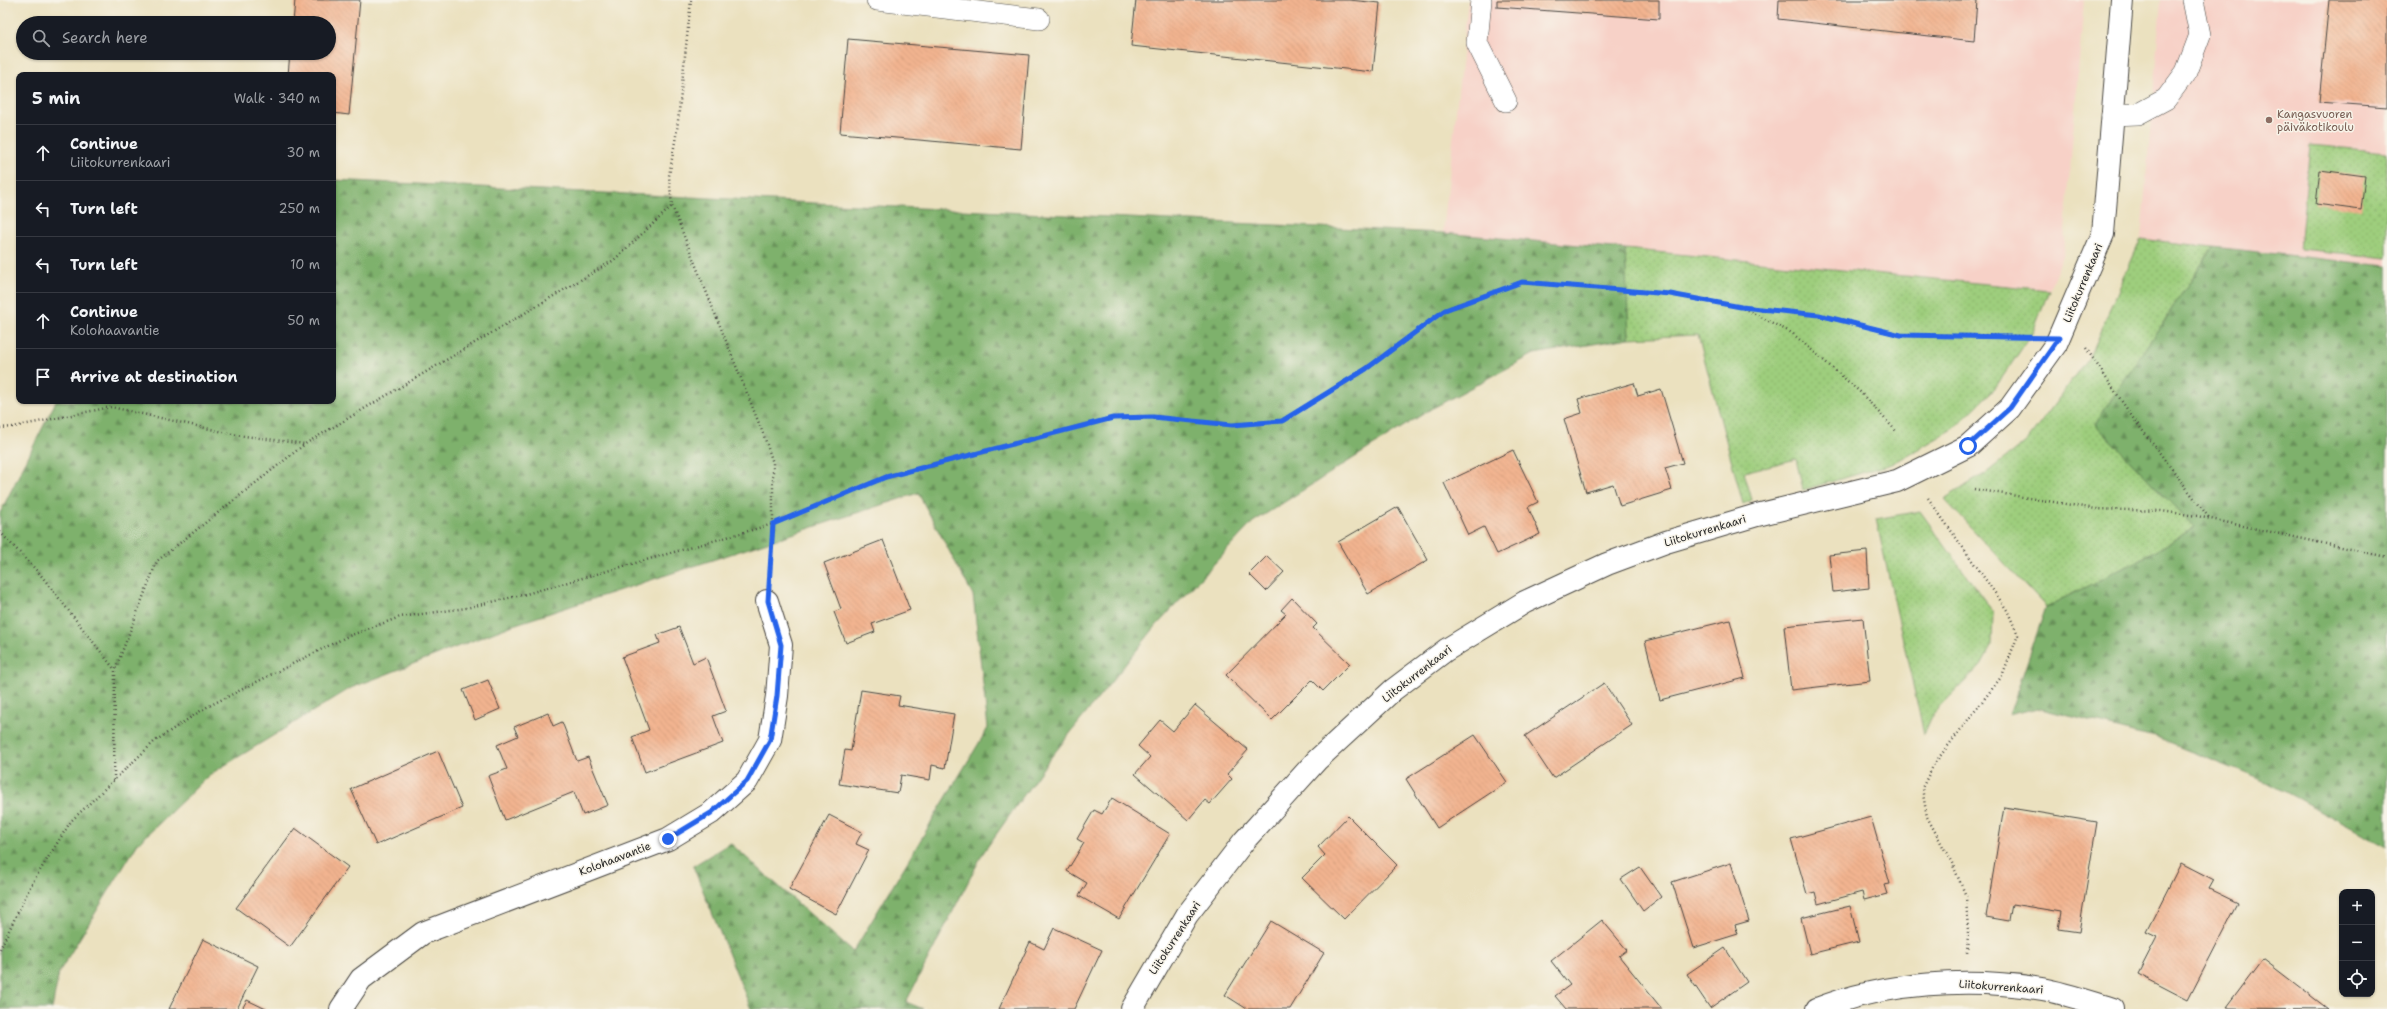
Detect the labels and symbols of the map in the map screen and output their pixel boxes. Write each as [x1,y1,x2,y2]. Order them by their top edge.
place label: Kangasvuoren päiväkotikoulu [2277,107,2354,135]
marker: Kangasvuoren päiväkotikoulu [2264,115,2274,125]
street label: Liitokurrenkaari [2060,241,2106,325]
route start [1959,437,1977,455]
street label: Liitokurrenkaari [1662,511,1748,551]
street label: Liitokurrenkaari [1379,642,1455,706]
route end [659,830,677,848]
street label: Kolohaavantie [577,838,653,880]
street label: Liitokurrenkaari [1146,898,1204,978]
street label: Liitokurrenkaari [1958,977,2044,997]

